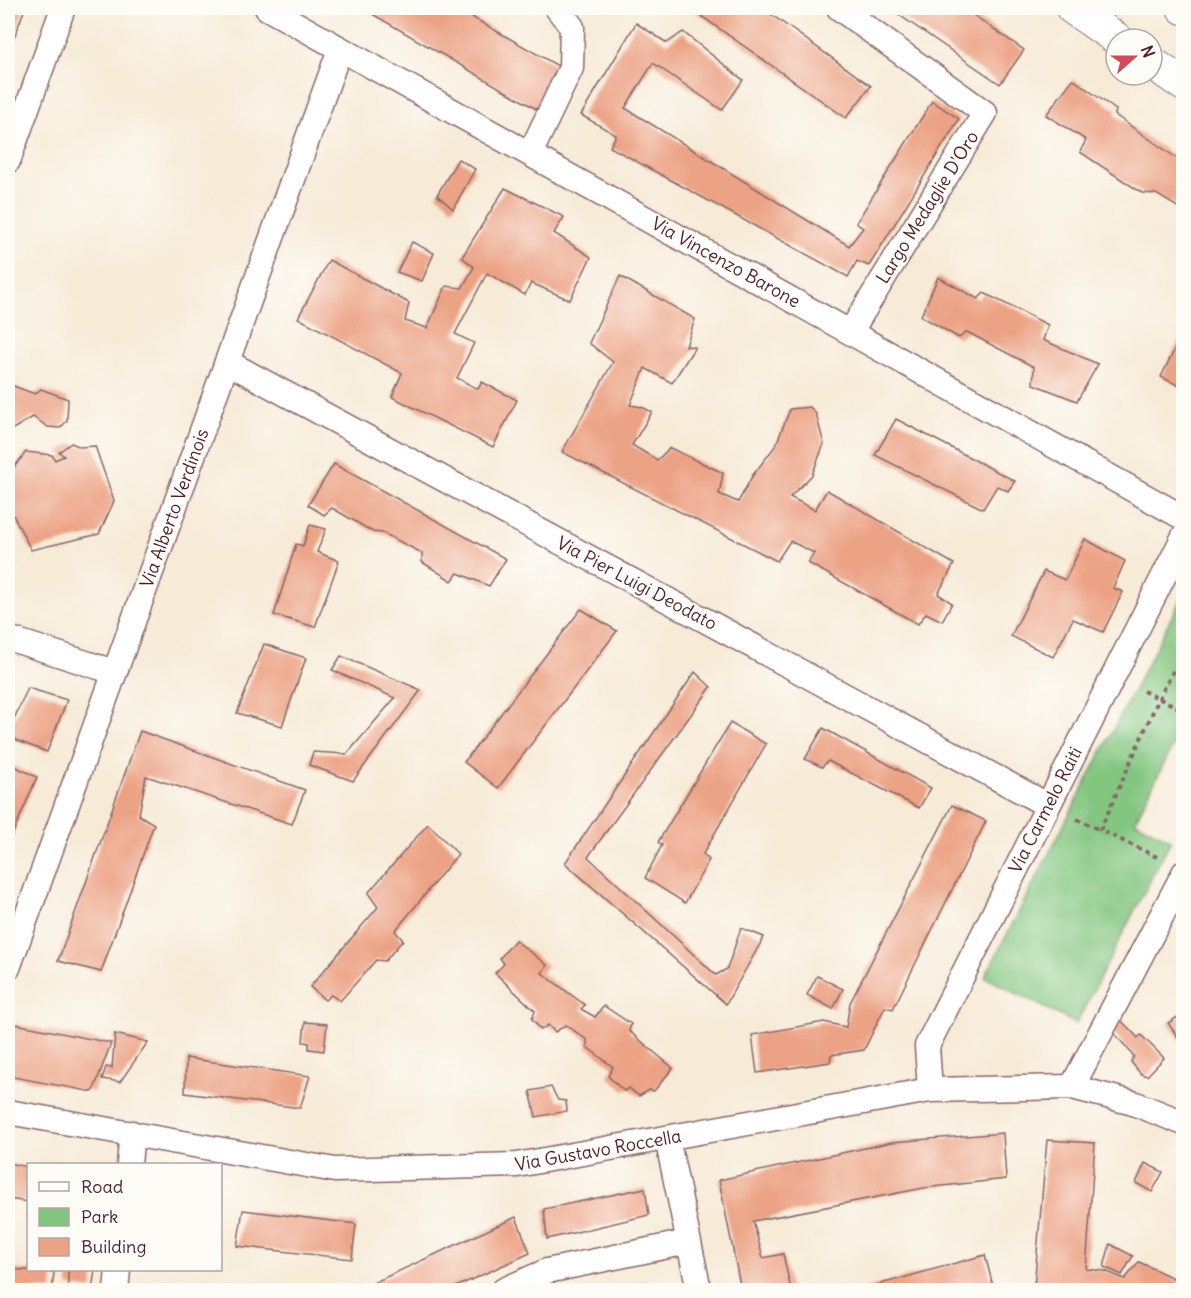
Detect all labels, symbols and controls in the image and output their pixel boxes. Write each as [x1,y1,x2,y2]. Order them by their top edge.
north arrow [1104,27,1164,87]
text: N [1137,43,1159,60]
street label: Largo Medaglie D'Oro [871,126,983,288]
street label: Via Vincenzo Barone [647,211,805,313]
street label: Via Alberto Verdinois [135,425,213,591]
street label: Via Pier Luigi Deodato [553,531,721,635]
street label: Via Carmelo Raiti [1003,743,1087,877]
street label: Via Gustavo Roccella [513,1124,683,1176]
legend [27,1163,222,1271]
text: Road [81,1175,124,1198]
text: Park [81,1205,118,1228]
text: Building [81,1235,146,1258]

